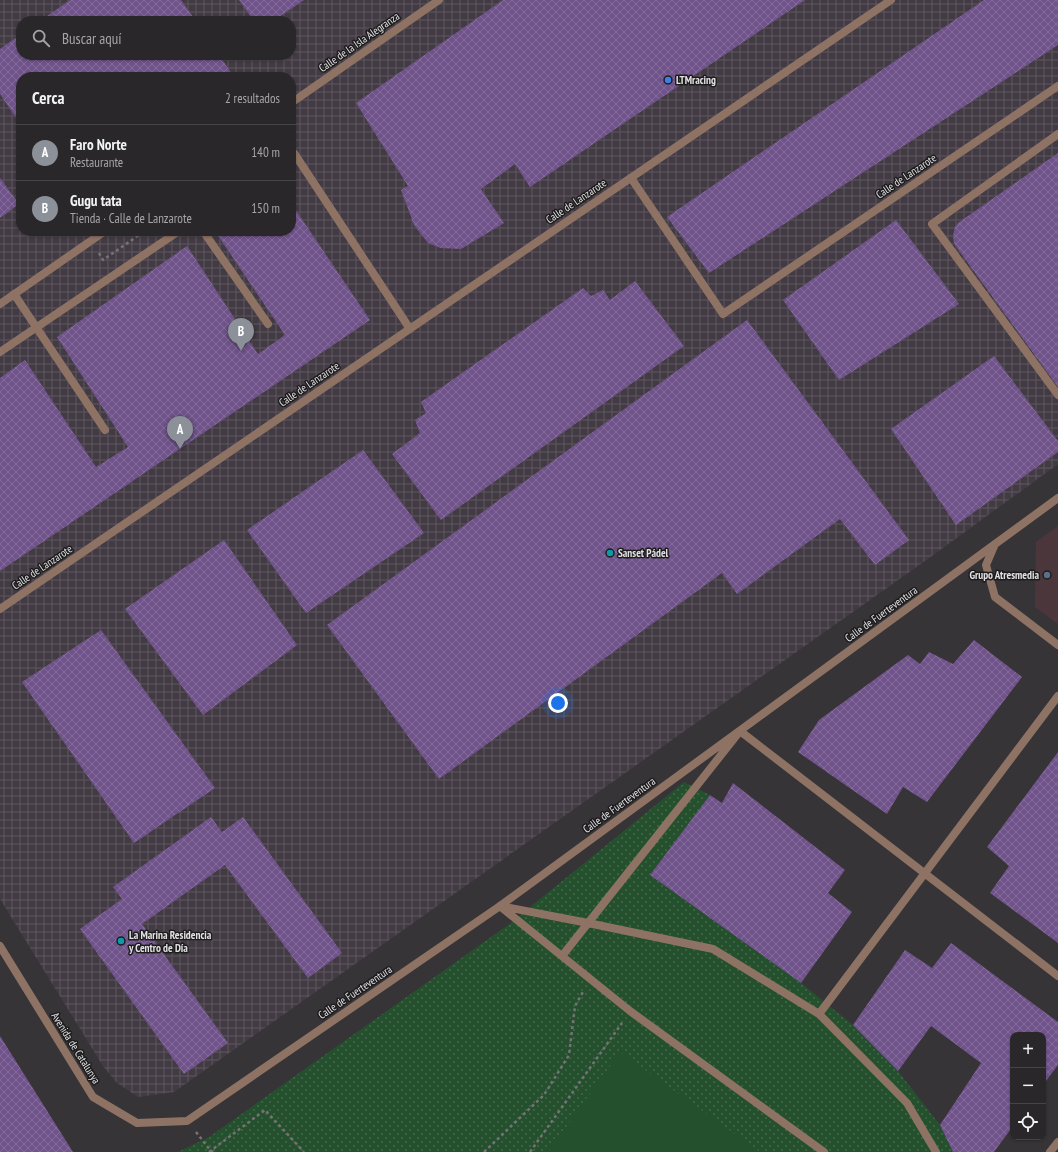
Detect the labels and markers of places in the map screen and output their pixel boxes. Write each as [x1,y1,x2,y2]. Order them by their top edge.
place label: LTMracing [676,73,716,87]
marker: LTMracing [663,75,673,85]
pin: B [228,318,254,351]
pin: A [167,416,193,449]
place label: Sanset Pádel [618,546,669,560]
marker: Sanset Pádel [605,548,615,558]
place label: Grupo Atresmedia [970,568,1039,582]
marker: Grupo Atresmedia [1042,570,1052,580]
place label: La Marina Residencia y Centro de Día [128,928,212,955]
marker: La Marina Residencia y Centro de Día [116,936,126,946]

